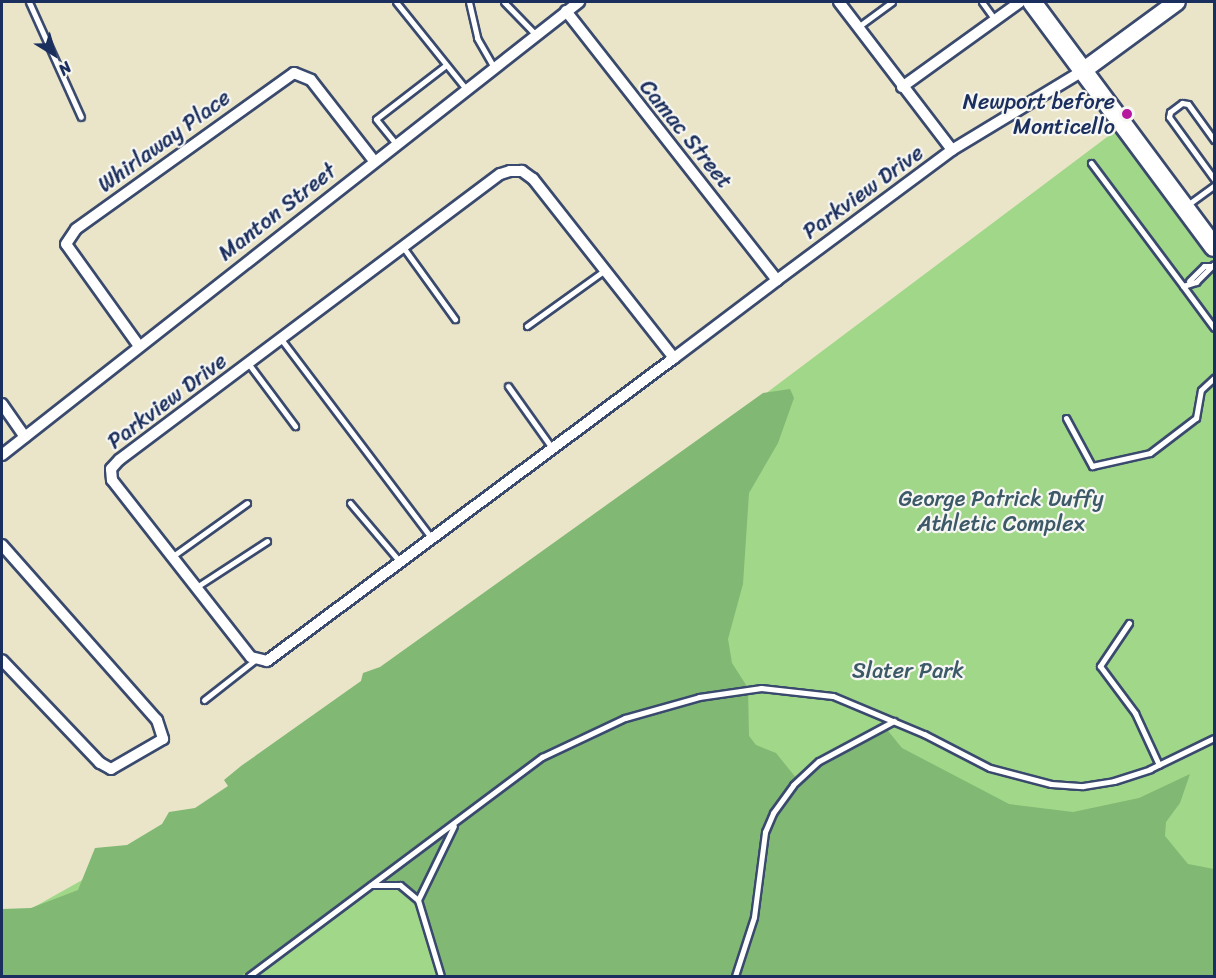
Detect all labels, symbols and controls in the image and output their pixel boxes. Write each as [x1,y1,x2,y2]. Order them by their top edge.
north arrow [24,24,84,84]
text: N [52,54,78,84]
street label: Camac Street [634,74,738,194]
street label: Whirlaway Place [93,84,235,198]
place label: Newport before Monticello [962,88,1115,140]
marker: Newport before Monticello [1120,107,1134,121]
street label: Parkview Drive [798,139,928,245]
street label: Manton Street [212,158,342,266]
street label: Parkview Drive [102,348,232,454]
park label: George Patrick Duffy Athletic Complex [898,485,1104,536]
park label: Slater Park [852,658,964,684]

